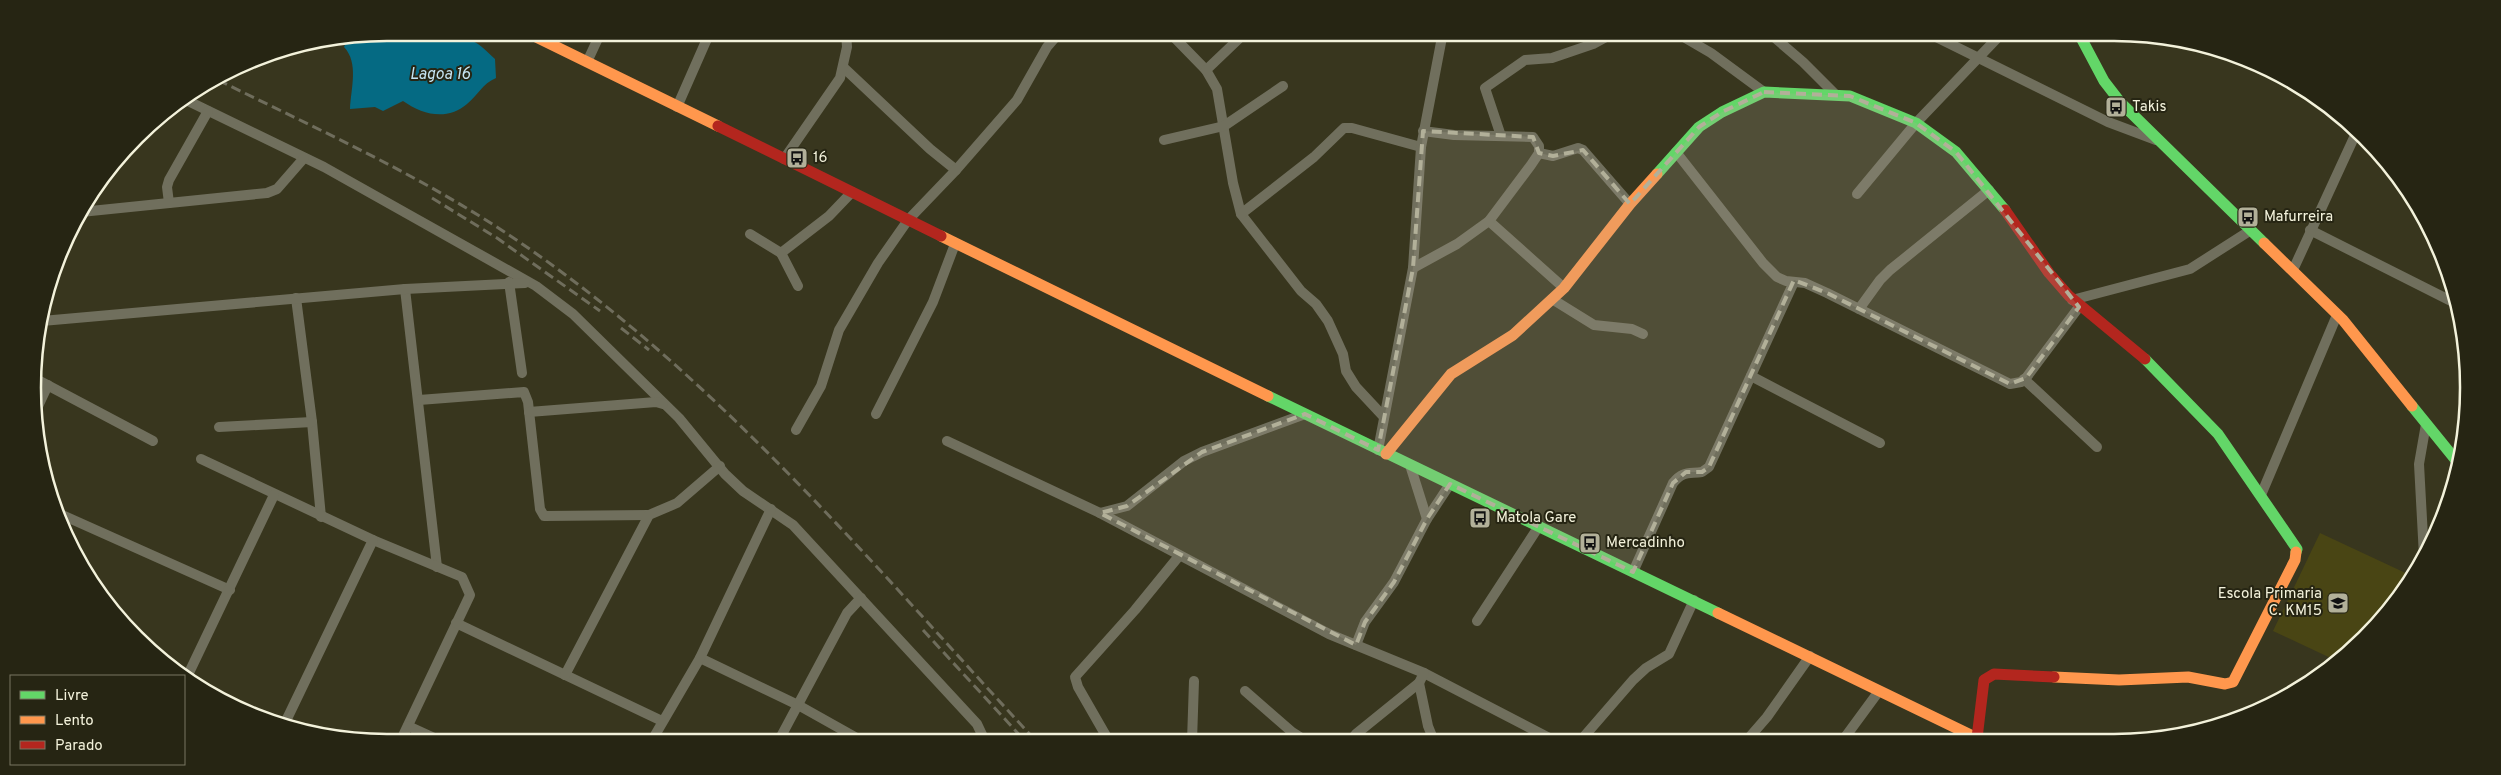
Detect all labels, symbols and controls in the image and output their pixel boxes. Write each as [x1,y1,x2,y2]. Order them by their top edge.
water label: Lagoa 16 [410,65,470,85]
bus stop icon: Takis [2104,95,2128,119]
place label: Takis [2132,98,2166,117]
bus stop icon: 16 [785,146,809,170]
place label: 16 [813,149,828,168]
bus stop icon: Mafurreira [2236,205,2260,229]
place label: Mafurreira [2264,208,2333,227]
bus stop icon: Matola Gare [1468,506,1492,530]
place label: Matola Gare [1496,509,1576,528]
bus stop icon: Mercadinho [1578,531,1602,555]
place label: Mercadinho [1606,534,1685,553]
place label: Escola Primaria C. KM15 [2218,585,2322,621]
school or university icon: Escola Primaria C. KM15 [2326,591,2350,615]
legend [10,675,185,765]
text: Livre [55,687,89,706]
text: Lento [55,712,94,731]
text: Parado [55,737,103,756]

